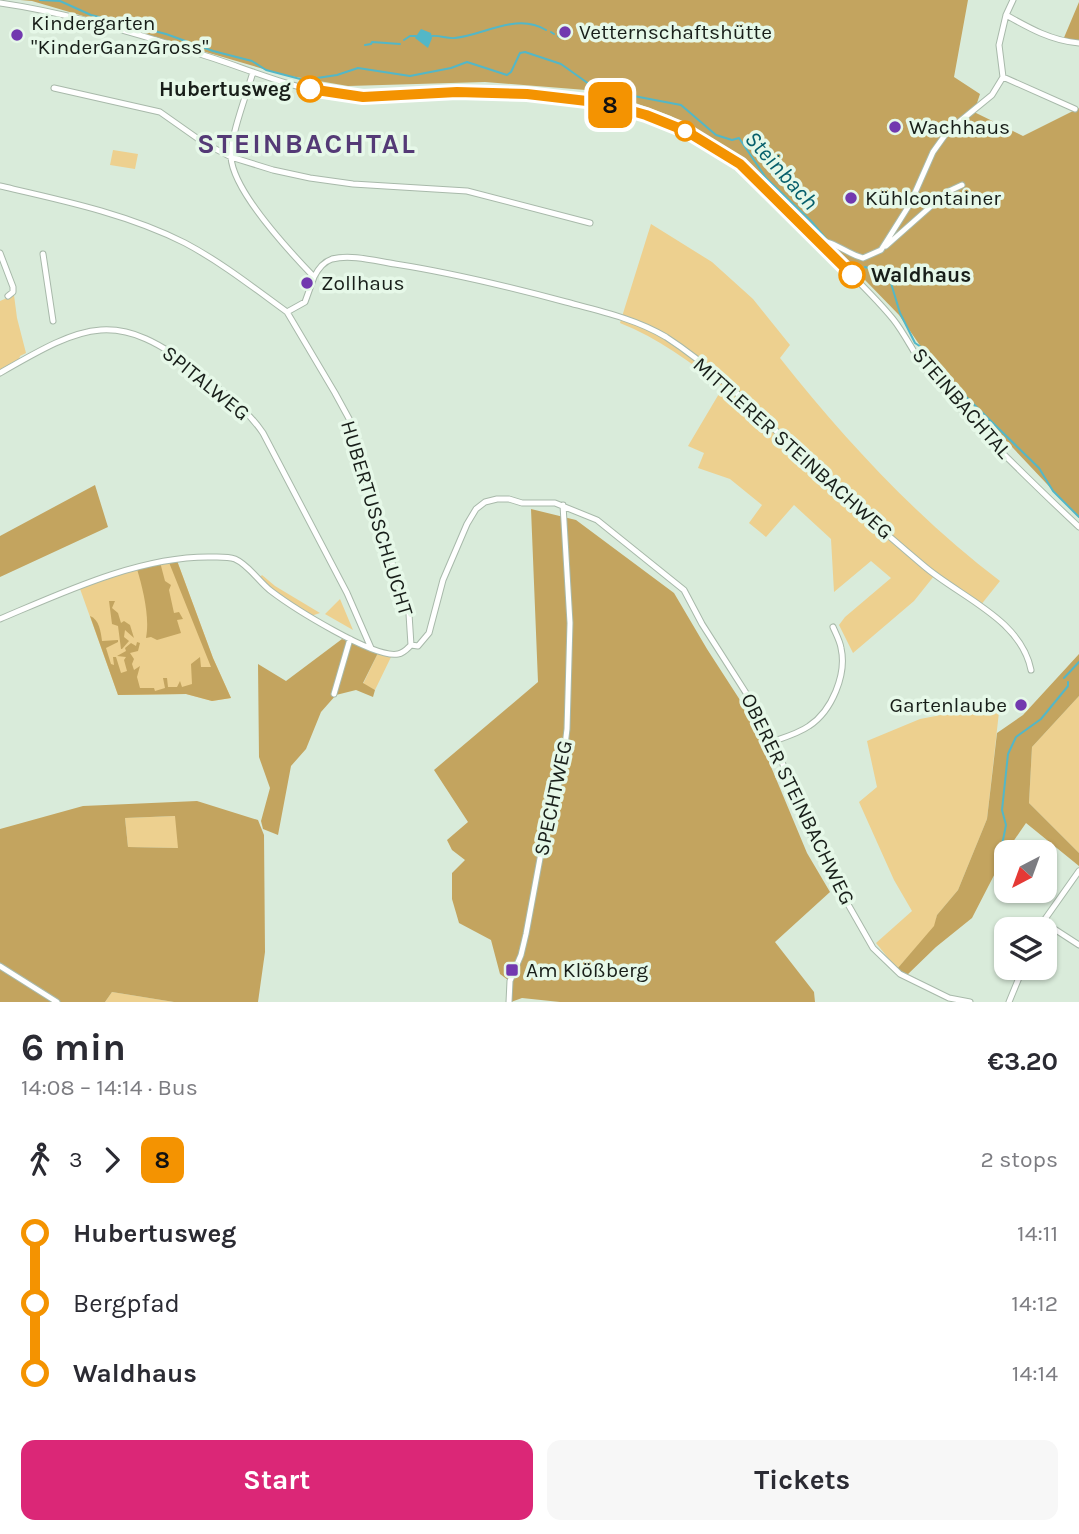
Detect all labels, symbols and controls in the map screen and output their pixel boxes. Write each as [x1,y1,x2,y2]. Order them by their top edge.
place label: Kindergarten "KinderGanzGross" [31,11,209,59]
place label: Vetternschaftshütte [579,20,772,44]
marker: Vetternschaftshütte [557,24,573,40]
marker: Kindergarten "KinderGanzGross" [9,27,25,43]
marker: Hubertusweg [297,76,323,102]
place label: Hubertusweg [159,77,291,101]
line badge: 8 [587,82,633,128]
text: 8 [602,91,618,119]
place label: Wachhaus [909,115,1010,139]
marker: Wachhaus [887,119,903,135]
unlabelled marker [675,121,695,141]
water label: Steinbach [739,125,824,215]
district label: STEINBACHTAL [197,127,417,160]
place label: Kühlcontainer [865,186,1001,210]
marker: Kühlcontainer [843,190,859,206]
marker: Waldhaus [839,262,865,288]
place label: Waldhaus [871,263,971,287]
place label: Zollhaus [321,271,405,295]
marker: Zollhaus [299,275,315,291]
street label: SPITALWEG [158,341,254,425]
street label: STEINBACHTAL [907,343,1017,463]
street label: MITTLERER STEINBACHWEG [688,352,898,544]
street label: HUBERTUSSCHLUCHT [336,417,418,619]
street label: OBERER STEINBACHWEG [736,689,860,909]
place label: Gartenlaube [890,693,1007,717]
marker: Gartenlaube [1013,697,1029,713]
street label: SPECHTWEG [529,738,577,858]
north arrow [994,840,1057,903]
map controls [994,840,1057,980]
button: layers [994,917,1057,980]
place label: Am Klößberg [526,958,648,982]
marker: Am Klößberg [504,962,520,978]
text: 6 min [21,1025,126,1070]
text: €3.20 [988,1046,1058,1077]
text: 14:08 – 14:14 · Bus [21,1074,198,1101]
icon: walk [21,1141,59,1179]
icon: forward [93,1141,131,1179]
text: 3 [69,1146,83,1173]
text: 8 [155,1146,170,1174]
text: 2 stops [980,1146,1058,1173]
text: Hubertusweg [73,1218,237,1249]
text: 14:11 [1017,1220,1058,1247]
text: Bergpfad [73,1288,180,1319]
text: 14:12 [1011,1290,1058,1317]
text: Waldhaus [73,1358,197,1389]
text: 14:14 [1012,1360,1058,1387]
button: Start [21,1440,533,1520]
button: Tickets [547,1440,1058,1520]

